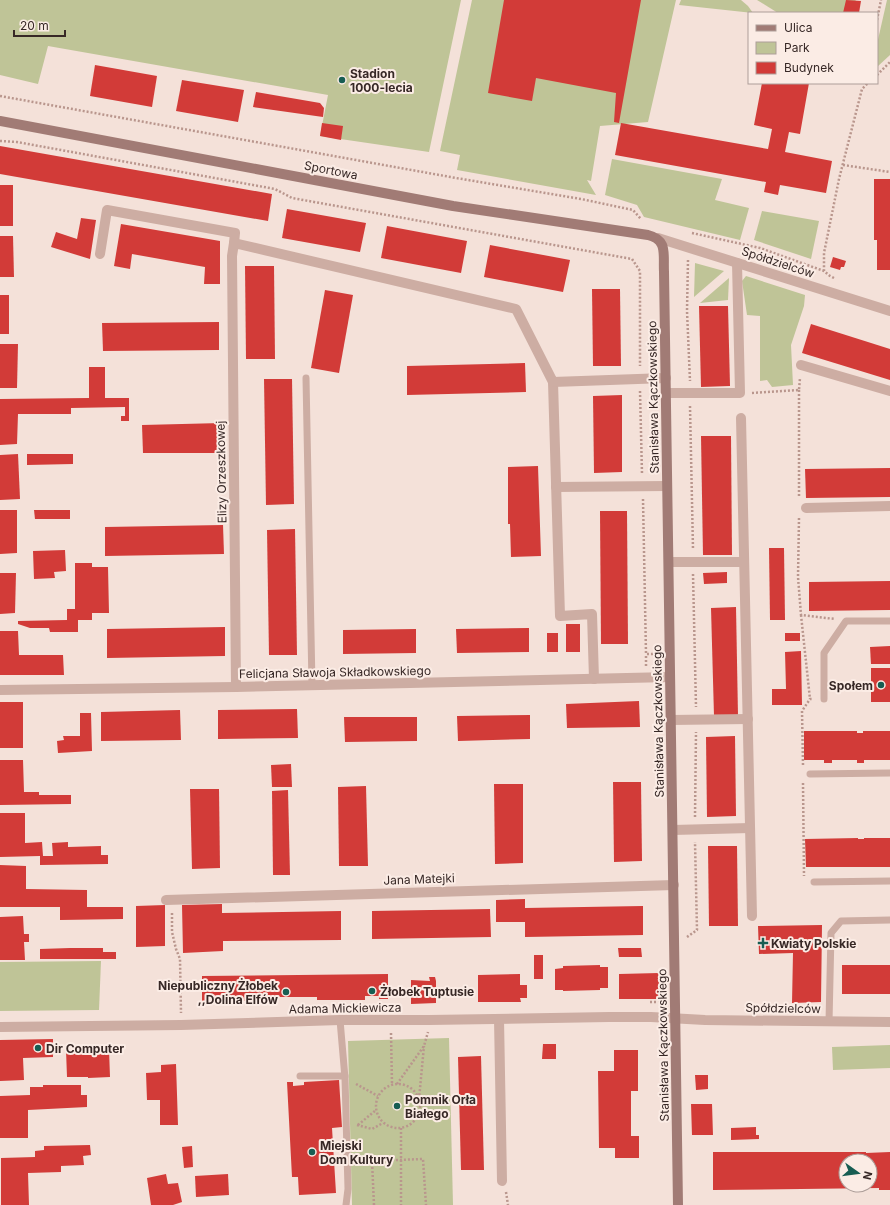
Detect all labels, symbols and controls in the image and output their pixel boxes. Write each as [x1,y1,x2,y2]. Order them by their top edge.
scale bar [14,12,65,38]
legend [748,12,878,84]
text: 20 m [20,18,49,33]
text: Ulica [784,20,812,35]
text: Park [784,40,810,55]
text: Budynek [784,60,834,75]
place label: Stadion 1000-lecia [350,66,413,95]
marker: Stadion 1000-lecia [337,75,347,85]
street label: Sportowa [303,157,359,183]
street label: Spółdzielców [740,243,816,281]
street label: Stanisława Kączkowskiego [644,320,662,474]
street label: Elizy Orzeszkowej [213,420,229,523]
street label: Stanisława Kączkowskiego [649,644,667,798]
street label: Felicjana Sławoja Składkowskiego [239,663,431,681]
place label: Społem [829,678,873,693]
marker: Społem [876,680,886,690]
street label: Jana Matejki [383,870,455,888]
place label: Kwiaty Polskie [771,936,856,951]
marker: Kwiaty Polskie [758,938,768,948]
street label: Stanisława Kączkowskiego [654,968,672,1122]
place label: Niepubliczny Żłobek ,,Dolina Elfów [158,978,279,1007]
place label: Żłobek Tuptusie [380,984,474,999]
marker: Żłobek Tuptusie [367,986,377,996]
marker: Niepubliczny Żłobek ,,Dolina Elfów [281,987,291,997]
street label: Adama Mickiewicza [289,1000,401,1016]
street label: Spółdzielców [745,1000,821,1016]
place label: Dir Computer [46,1041,124,1056]
marker: Dir Computer [33,1043,43,1053]
place label: Pomnik Orła Białego [405,1092,476,1121]
marker: Pomnik Orła Białego [392,1101,402,1111]
place label: Miejski Dom Kultury [320,1138,394,1167]
marker: Miejski Dom Kultury [307,1147,317,1157]
north arrow [838,1153,878,1193]
text: N [860,1170,876,1181]

